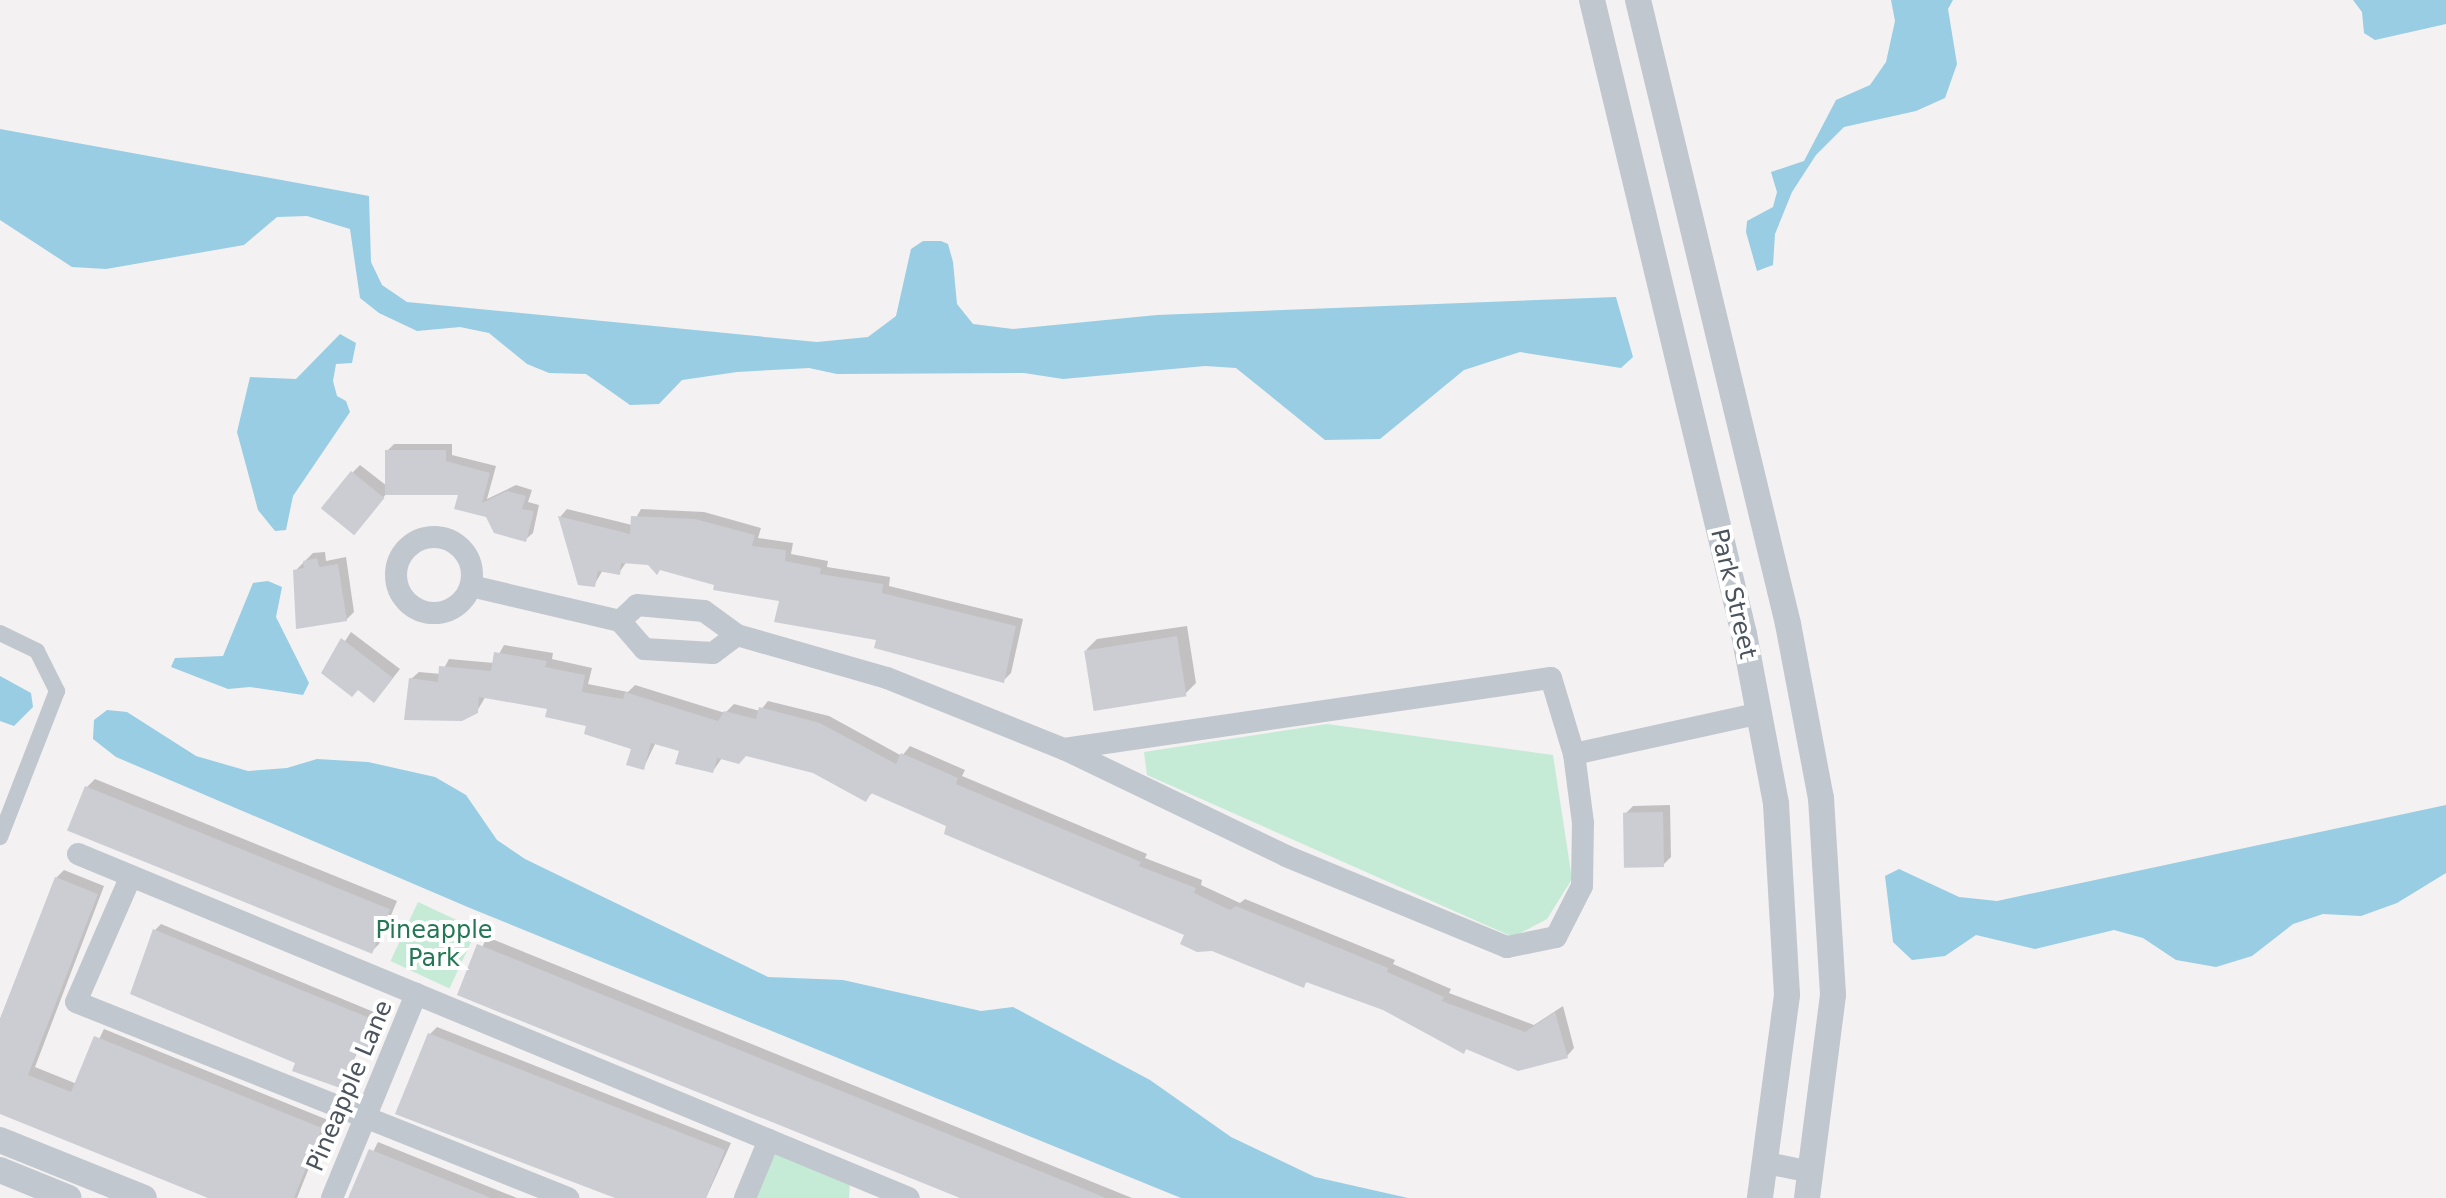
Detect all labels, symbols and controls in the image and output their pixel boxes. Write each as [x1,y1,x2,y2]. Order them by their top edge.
street label: Park Street [1704,526,1762,662]
park label: Pineapple Park [375,917,493,973]
street label: Pineapple Lane [301,996,399,1176]

